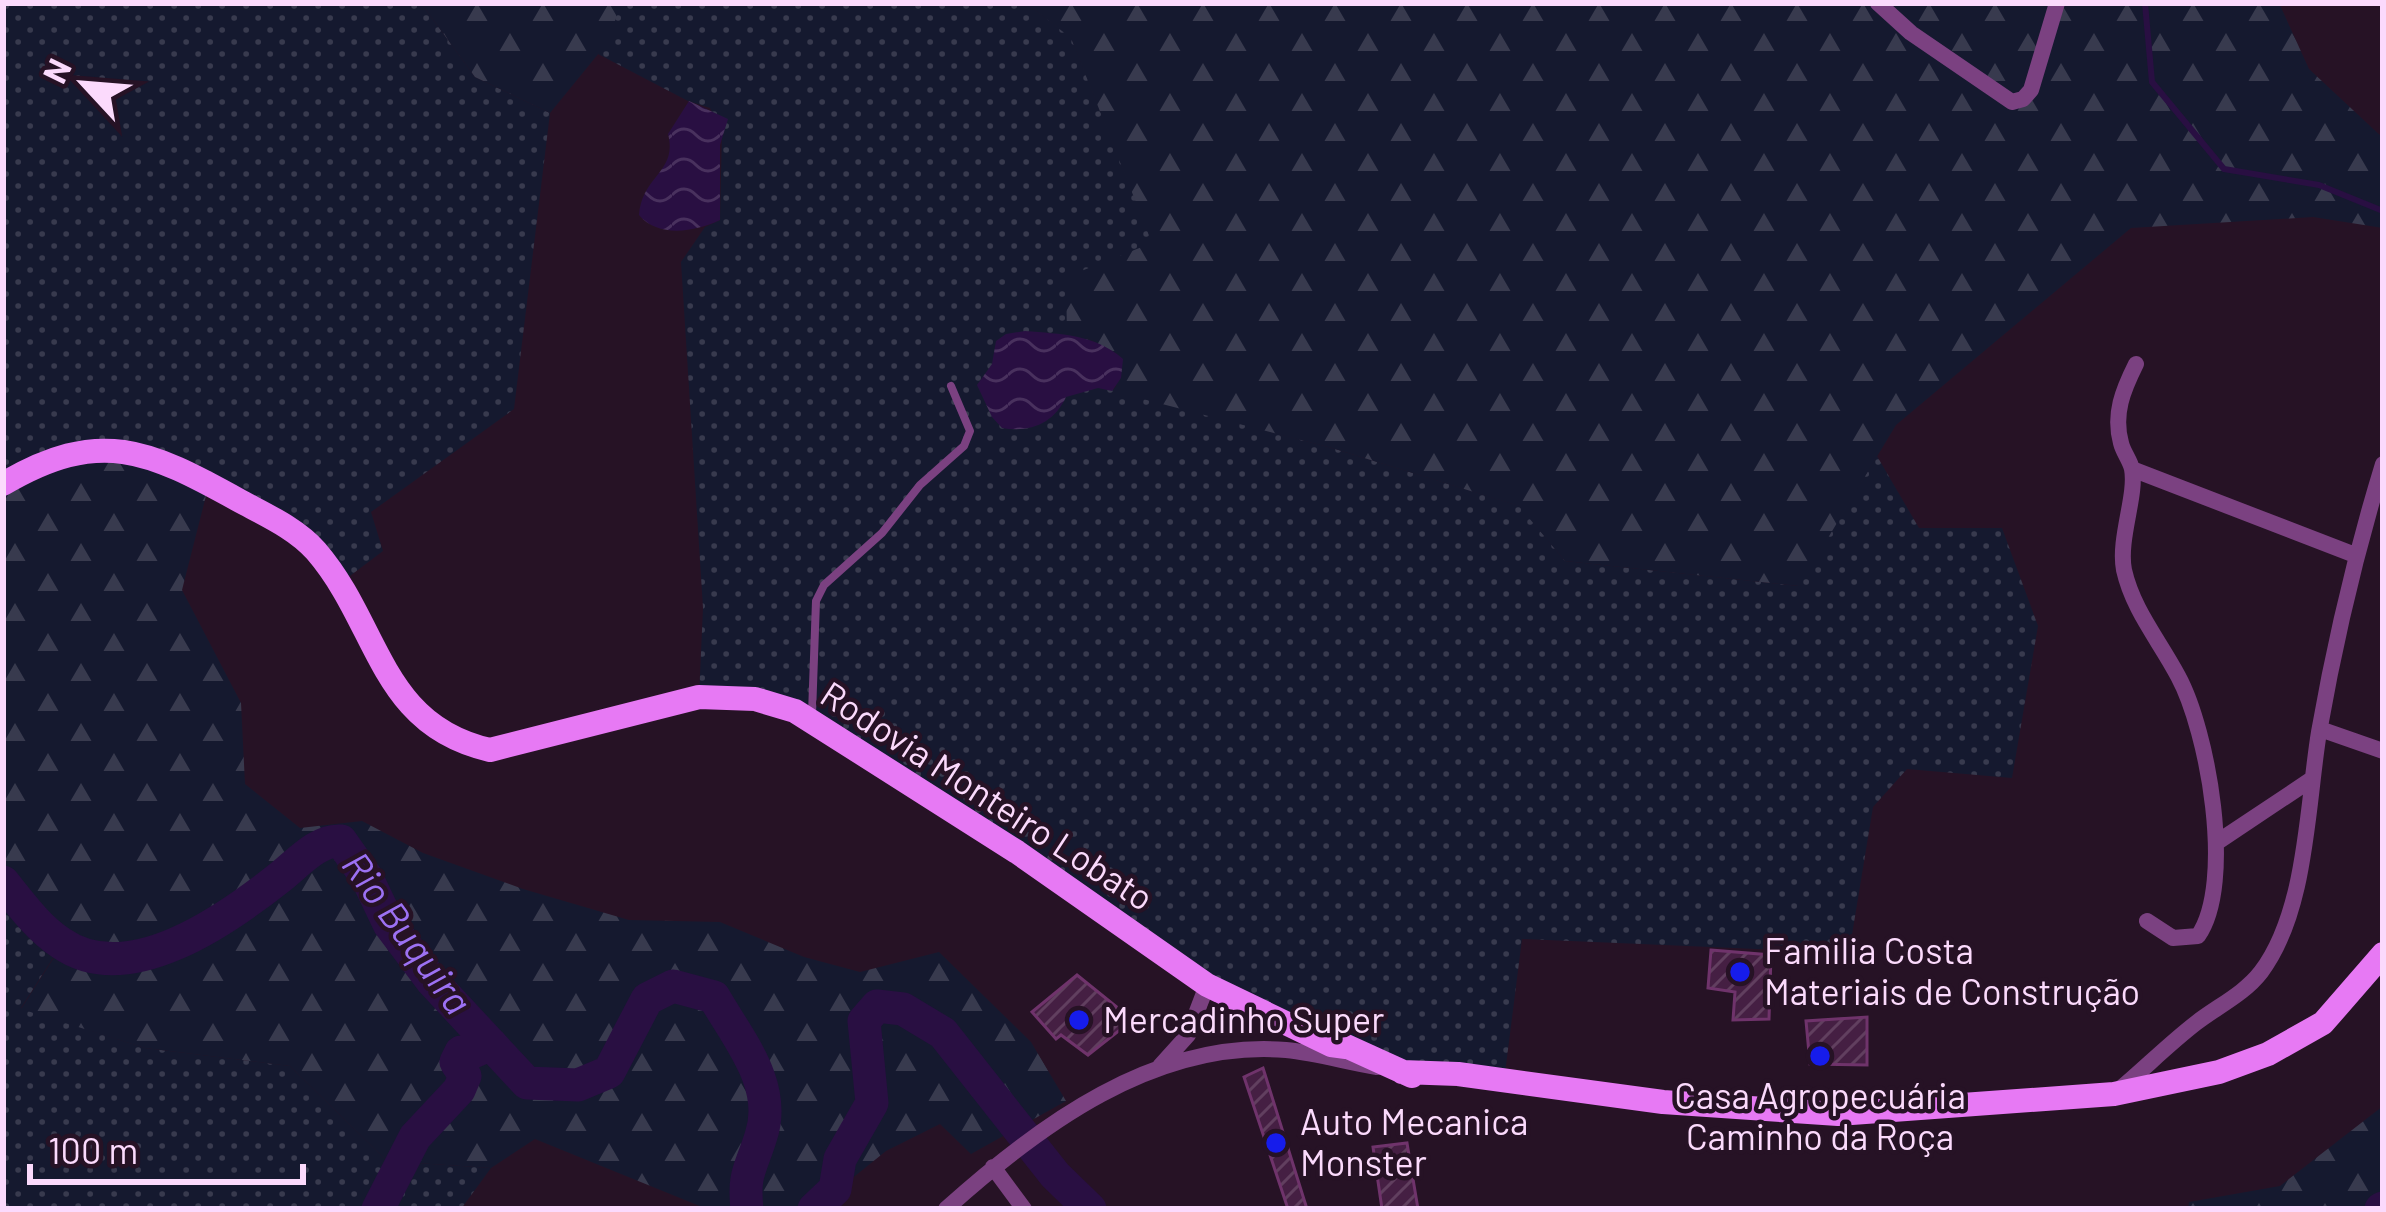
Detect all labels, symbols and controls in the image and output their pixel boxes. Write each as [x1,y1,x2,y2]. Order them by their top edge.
north arrow [24,24,144,144]
text: N [33,52,79,89]
street label: Rodovia Monteiro Lobato [814,671,1162,918]
water label: Rio Buquira [334,842,483,1022]
place label: Familia Costa Materiais de Construção [1764,928,2140,1012]
marker: Familia Costa Materiais de Construção [1727,959,1753,985]
place label: Mercadinho Super [1103,997,1384,1040]
marker: Mercadinho Super [1066,1007,1092,1033]
marker: Casa Agropecuária Caminho da Roça [1807,1043,1833,1069]
place label: Casa Agropecuária Caminho da Roça [1674,1073,1966,1157]
place label: Auto Mecanica Monster [1300,1099,1528,1183]
scale bar [30,1110,303,1184]
text: 100 m [48,1128,138,1171]
marker: Auto Mecanica Monster [1263,1130,1289,1156]

